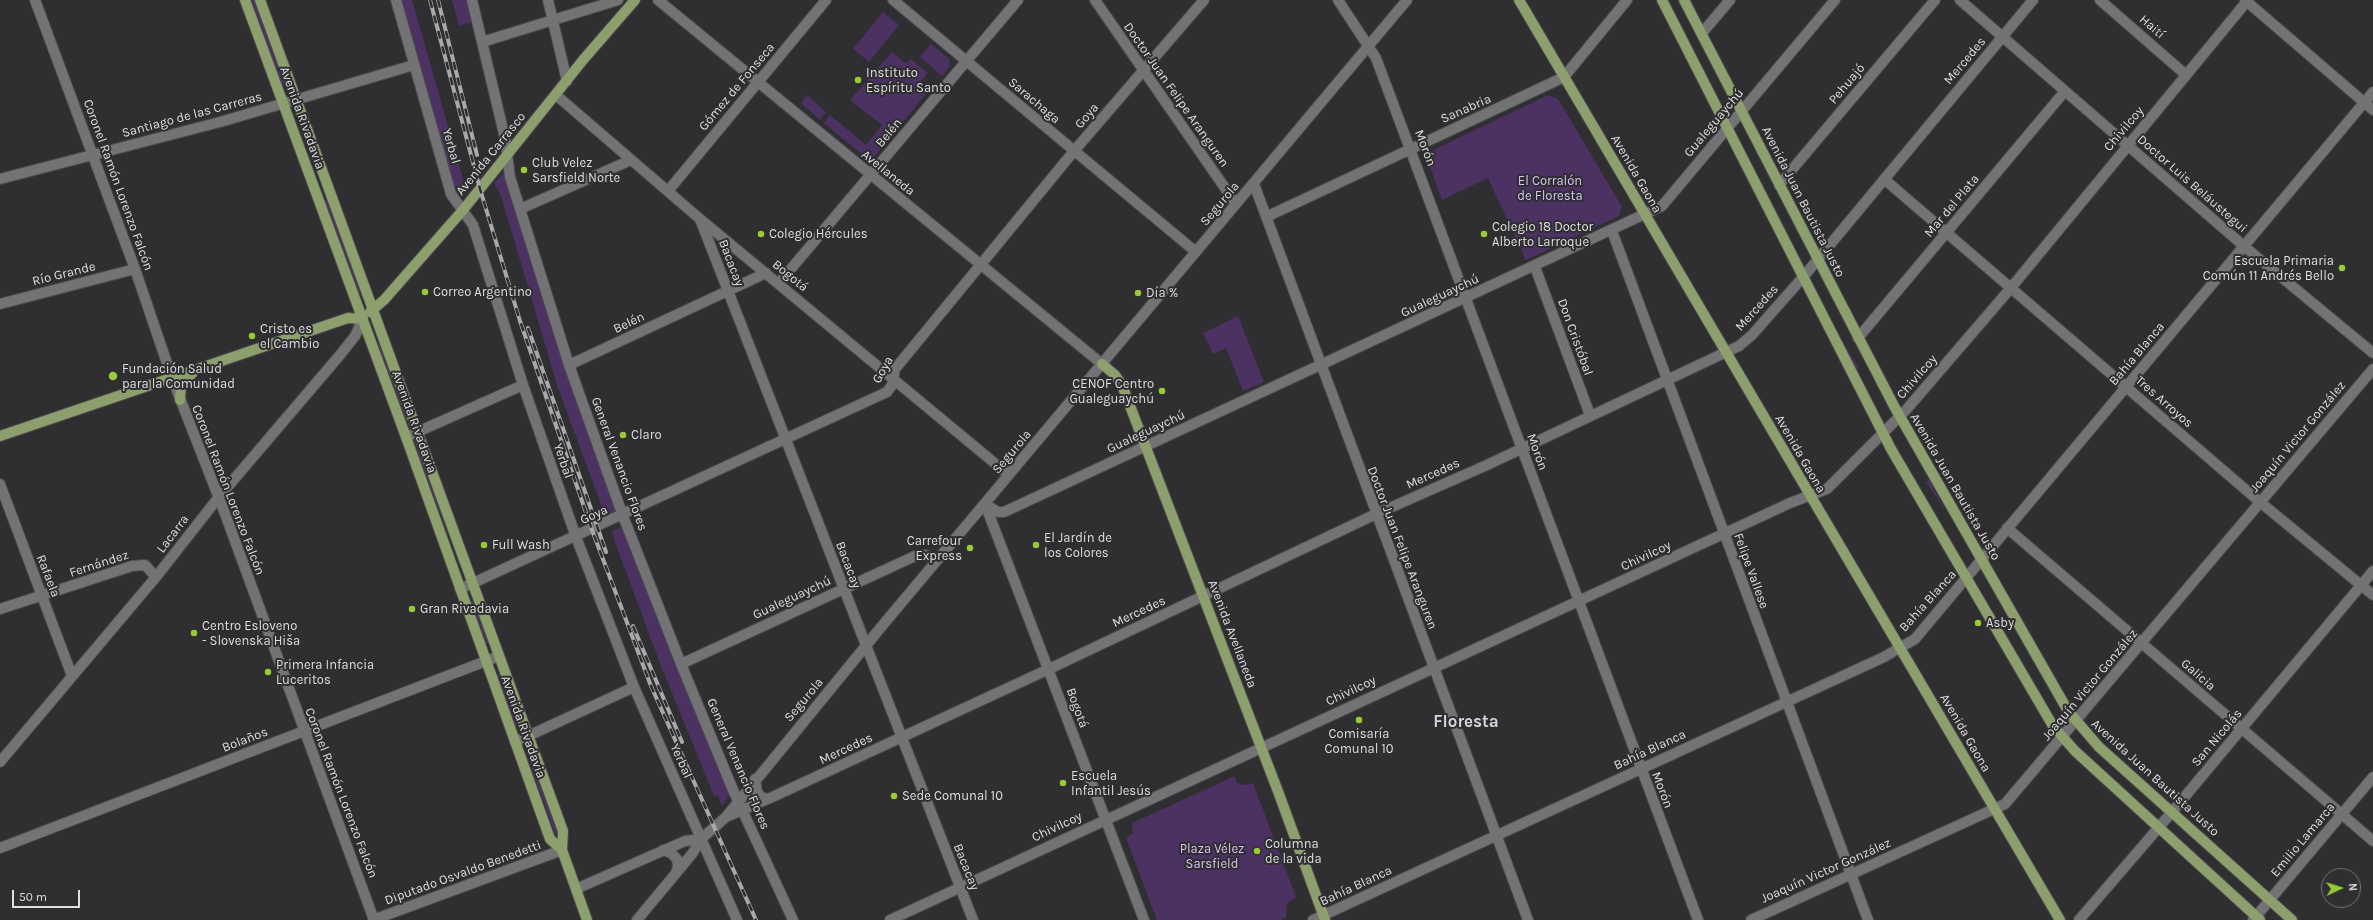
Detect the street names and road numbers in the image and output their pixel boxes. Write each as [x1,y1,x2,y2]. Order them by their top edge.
street label: Haití [2136,12,2168,42]
street label: Doctor Juan Felipe Aranguren [1120,20,1232,170]
street label: Mercedes [1941,34,1989,88]
street label: Gómez de Fonseca [696,40,778,134]
street label: Pehuajó [1826,61,1868,107]
street label: Avenida Rivadavia [276,65,328,171]
street label: Sarachaga [1005,75,1063,127]
street label: Gualeguaychú [1681,86,1747,160]
street label: Santiago de las Carreras [120,89,264,141]
street label: Sanabria [1438,91,1494,127]
street label: Coronel Ramón Lorenzo Falcón [80,97,156,273]
street label: Goya [1072,100,1102,132]
street label: Chivilcoy [2101,103,2147,155]
street label: Avenida Carrasco [453,109,529,199]
street label: Belén [872,115,906,151]
street label: Avenida Juan Bautista Justo [1758,124,1848,280]
street label: Yerbal [439,126,463,166]
street label: Morón [1411,128,1439,168]
street label: Avenida Gaona [1607,132,1665,216]
street label: Doctor Luis Beláustegui [2134,132,2250,236]
street label: Avellaneda [858,147,918,199]
street label: Mar del Plata [1921,171,1983,241]
street label: Segurola [1197,179,1243,229]
street label: Bacacay [715,237,747,289]
street label: Bogotá [769,257,811,295]
street label: Río Grande [31,259,97,289]
street label: Gualeguaychú [1398,271,1482,321]
street label: Mercedes [1732,282,1782,334]
street label: Don Cristóbal [1554,297,1596,377]
street label: Belén [611,309,647,337]
street label: Bahía Blanca [2106,319,2168,389]
street label: Chivilcoy [1894,352,1940,402]
street label: Goya [869,354,897,386]
street label: Avenida Rivadavia [388,369,440,475]
street label: Tres Arroyos [2132,373,2196,431]
street label: Joaquín Victor González [2247,378,2349,496]
street label: General Venancio Flores [588,395,650,533]
street label: Coronel Ramón Lorenzo Falcón [188,403,268,577]
street label: Gualeguaychú [1104,407,1188,457]
street label: Avenida Juan Bautista Justo [1906,411,2004,563]
street label: Avenida Gaona [1771,412,1829,496]
street label: Segurola [989,427,1035,477]
street label: Morón [1523,432,1551,472]
street label: Yerbal [550,441,576,481]
street label: Mercedes [1404,455,1462,493]
street label: Doctor Juan Felipe Aranguren [1364,464,1440,632]
street label: Goya [578,502,610,528]
street label: Lacarra [154,512,192,556]
street label: Felipe Vallese [1730,531,1772,611]
street label: Chivilcoy [1618,538,1674,574]
street label: Bacacay [832,539,864,591]
street label: Fernández [67,547,131,581]
street label: Rafaela [33,553,63,599]
street label: Bahía Blanca [1896,567,1960,635]
street label: Gualeguaychú [750,573,834,623]
street label: Avenida Avellaneda [1204,578,1260,690]
street label: Mercedes [1110,593,1168,631]
street label: Joaquín Victor González [2039,626,2141,744]
street label: Galicia [2177,656,2219,694]
street label: Chivilcoy [1323,673,1379,709]
street label: Avenida Rivadavia [497,674,549,780]
street label: Segurola [781,675,827,725]
street label: Bogotá [1063,686,1091,730]
street label: Avenida Gaona [1936,691,1994,775]
street label: General Venancio Flores [703,696,773,832]
street label: Coronel Ramón Lorenzo Falcón [301,706,381,880]
street label: San Nicolás [2188,706,2246,770]
street label: Avenida Juan Bautista Justo [2088,716,2222,840]
street label: Bolaños [220,724,270,756]
street label: Bahía Blanca [1611,726,1689,774]
street label: Mercedes [817,730,875,768]
street label: Yerbal [667,741,695,781]
street label: Morón [1648,770,1676,810]
street label: Emilio Lamarca [2267,800,2339,880]
street label: Chivilcoy [1029,809,1085,845]
street label: Joaquín Victor González [1759,835,1893,907]
street label: Diputado Osvaldo Benedetti [383,837,543,909]
street label: Bacacay [950,841,982,893]
street label: Bahía Blanca [1317,862,1395,910]

